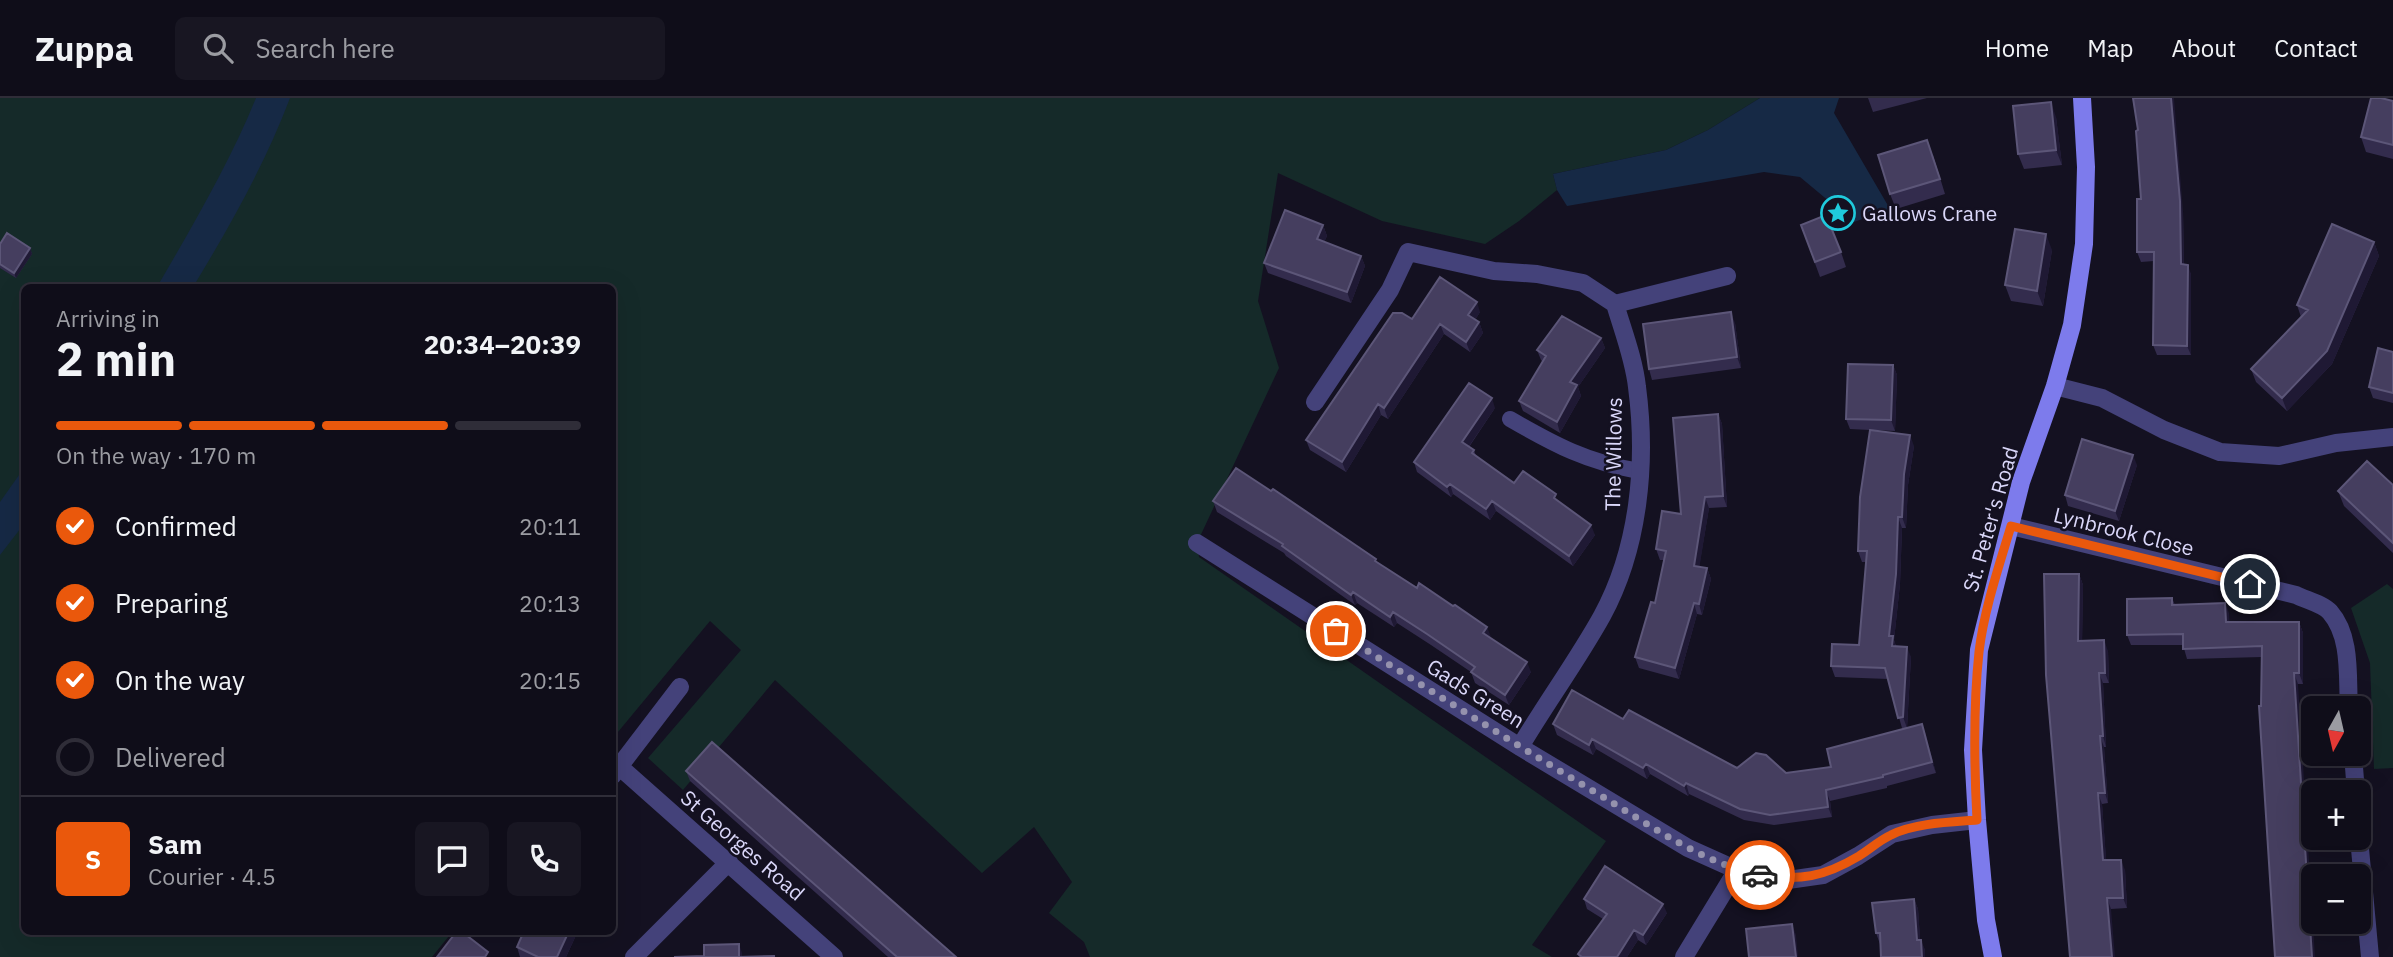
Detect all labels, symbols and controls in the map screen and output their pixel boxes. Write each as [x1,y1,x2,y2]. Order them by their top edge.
search box [175,17,665,80]
text: Zuppa [35,27,133,70]
icon: search [199,29,237,67]
text: Search here [255,31,395,65]
text: Home [1985,32,2049,64]
text: Map [2087,32,2133,64]
text: About [2171,32,2236,64]
text: Contact [2274,32,2358,64]
place icon: Gallows Crane [1819,194,1857,232]
place label: Gallows Crane [1862,199,1997,227]
text: Arriving in [56,303,160,333]
text: 20:34–20:39 [424,327,581,361]
text: 2 min [56,329,176,389]
street label: The Willows [1598,397,1628,511]
text: On the way · 170 m [56,440,256,470]
street label: St. Peter's Road [1956,443,2024,595]
street label: Lynbrook Close [2051,500,2197,562]
icon: check [56,507,94,545]
text: Confirmed [115,509,237,543]
text: 20:11 [519,511,581,541]
pin [2220,554,2280,614]
icon: home [2231,565,2269,603]
icon: check [56,584,94,622]
text: Preparing [115,586,228,620]
text: 20:13 [519,588,581,618]
pin [1306,601,1366,661]
icon: bag [1317,612,1355,650]
street label: Gads Green [1422,652,1530,734]
icon: check [56,661,94,699]
text: On the way [115,663,245,697]
text: 20:15 [519,665,581,695]
north arrow [2301,696,2371,766]
map controls [2301,696,2371,934]
text: Delivered [115,740,226,774]
button: + [2301,780,2371,850]
street label: St Georges Road [675,783,811,907]
button: chat [415,822,489,896]
button: phone [507,822,581,896]
text: Sam [148,827,202,861]
courier [1725,840,1795,910]
text: S [85,842,101,876]
icon: car [1741,856,1779,894]
text: Courier · 4.5 [148,861,276,891]
button: − [2301,864,2371,934]

